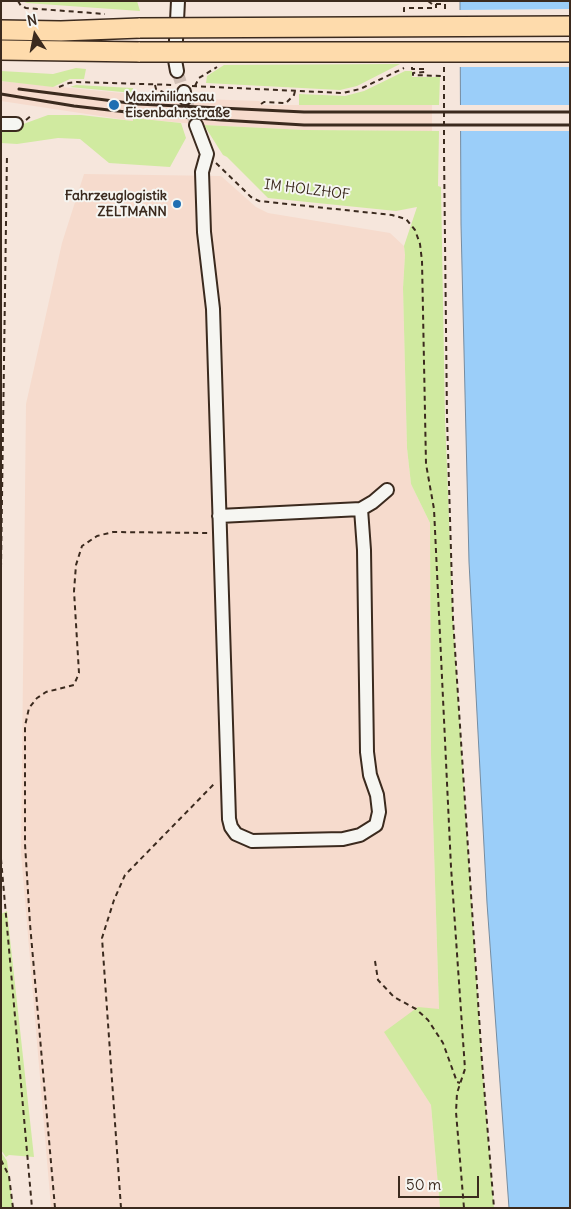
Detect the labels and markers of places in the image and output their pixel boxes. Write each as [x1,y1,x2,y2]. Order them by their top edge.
place label: Maximiliansau Eisenbahnstraße [125,89,230,121]
marker: Maximiliansau Eisenbahnstraße [107,98,121,112]
place label: Fahrzeuglogistik ZELTMANN [65,188,167,220]
marker: Fahrzeuglogistik ZELTMANN [171,198,183,210]

